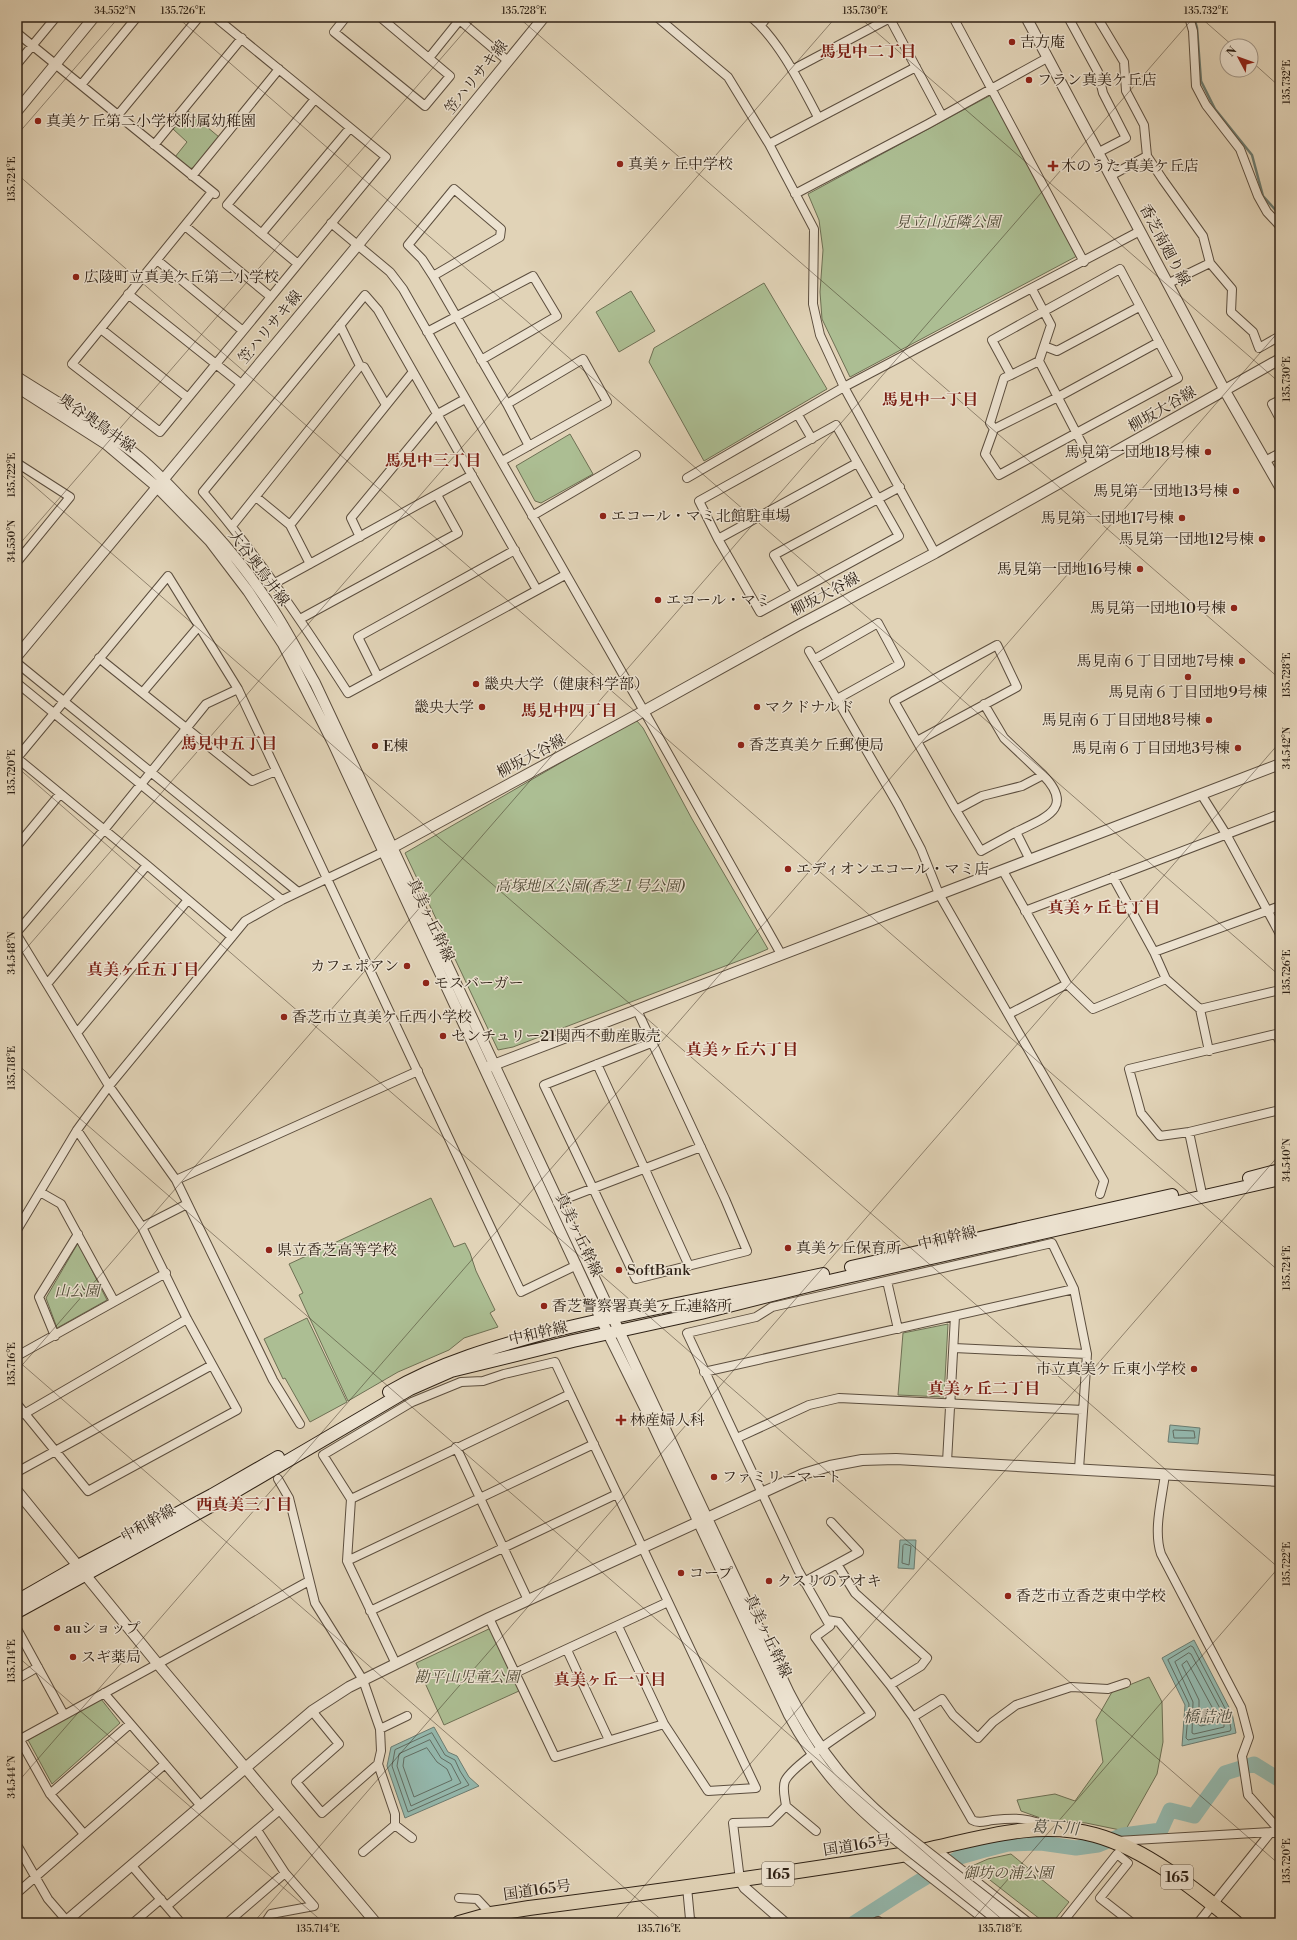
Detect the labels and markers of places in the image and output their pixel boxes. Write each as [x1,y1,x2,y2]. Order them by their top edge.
place label: 吉方庵 [1020,33,1065,52]
marker: 吉方庵 [1007,37,1017,47]
place label: フラン真美ケ丘店 [1037,71,1157,90]
marker: フラン真美ケ丘店 [1024,75,1034,85]
place label: 真美ケ丘第二小学校附属幼稚園 [46,112,256,131]
marker: 真美ケ丘第二小学校附属幼稚園 [33,116,43,126]
place label: 真美ヶ丘中学校 [628,155,733,174]
place label: 木のうた 真美ケ丘店 [1061,157,1199,176]
marker: 真美ヶ丘中学校 [615,159,625,169]
marker: 木のうた 真美ケ丘店 [1048,161,1058,171]
place label: 広陵町立真美ケ丘第二小学校 [84,268,279,287]
marker: 広陵町立真美ケ丘第二小学校 [71,272,81,282]
place label: 馬見第一団地18号棟 [1065,443,1200,462]
marker: 馬見第一団地18号棟 [1203,447,1213,457]
place label: 馬見第一団地13号棟 [1093,482,1228,501]
marker: 馬見第一団地13号棟 [1231,486,1241,496]
place label: エコール・マミ北館駐車場 [611,507,791,526]
place label: 馬見第一団地17号棟 [1041,509,1174,528]
marker: エコール・マミ北館駐車場 [598,511,608,521]
marker: 馬見第一団地17号棟 [1177,513,1187,523]
place label: 馬見第一団地12号棟 [1119,530,1254,549]
marker: 馬見第一団地12号棟 [1257,534,1267,544]
place label: 馬見第一団地16号棟 [997,560,1132,579]
marker: 馬見第一団地16号棟 [1135,564,1145,574]
place label: エコール・マミ [666,591,771,610]
marker: エコール・マミ [653,595,663,605]
place label: 馬見第一団地10号棟 [1090,599,1226,618]
marker: 馬見第一団地10号棟 [1229,603,1239,613]
place label: 馬見南６丁目団地7号棟 [1076,652,1234,671]
marker: 馬見南６丁目団地7号棟 [1237,656,1247,666]
marker: 馬見南６丁目団地9号棟 [1183,672,1193,682]
place label: 畿央大学（健康科学部） [484,675,649,694]
marker: 畿央大学（健康科学部） [471,679,481,689]
place label: 馬見南６丁目団地9号棟 [1108,683,1268,702]
place label: 畿央大学 [414,698,474,717]
place label: マクドナルド [765,698,854,717]
marker: 畿央大学 [477,702,487,712]
marker: マクドナルド [752,702,762,712]
place label: 馬見南６丁目団地8号棟 [1042,711,1201,730]
marker: 馬見南６丁目団地8号棟 [1204,715,1214,725]
place label: 香芝真美ケ丘郵便局 [749,736,884,755]
place label: E棟 [383,737,408,756]
place label: 馬見南６丁目団地3号棟 [1072,739,1230,758]
marker: 香芝真美ケ丘郵便局 [736,740,746,750]
marker: E棟 [370,741,380,751]
marker: 馬見南６丁目団地3号棟 [1233,743,1243,753]
place label: エディオンエコール・マミ店 [796,860,990,879]
marker: エディオンエコール・マミ店 [783,864,793,874]
place label: カフェポアン [310,957,399,976]
marker: カフェポアン [402,961,412,971]
place label: モスバーガー [434,974,524,993]
marker: モスバーガー [421,978,431,988]
place label: 香芝市立真美ケ丘西小学校 [292,1008,472,1027]
marker: 香芝市立真美ケ丘西小学校 [279,1012,289,1022]
place label: センチュリー21関西不動産販売 [451,1027,661,1046]
marker: センチュリー21関西不動産販売 [438,1031,448,1041]
place label: 真美ケ丘保育所 [796,1239,901,1258]
place label: 県立香芝高等学校 [277,1241,397,1260]
marker: 真美ケ丘保育所 [783,1243,793,1253]
marker: 県立香芝高等学校 [264,1245,274,1255]
place label: SoftBank [627,1261,691,1280]
marker: SoftBank [614,1265,624,1275]
place label: 香芝警察署真美ヶ丘連絡所 [552,1297,732,1316]
marker: 香芝警察署真美ヶ丘連絡所 [539,1301,549,1311]
place label: 市立真美ケ丘東小学校 [1036,1360,1186,1379]
marker: 市立真美ケ丘東小学校 [1189,1364,1199,1374]
place label: 林産婦人科 [630,1411,705,1430]
marker: 林産婦人科 [615,1414,627,1426]
place label: ファミリーマート [722,1468,842,1487]
marker: ファミリーマート [709,1472,719,1482]
place label: コープ [689,1564,733,1583]
marker: コープ [676,1568,686,1578]
place label: クスリのアオキ [777,1572,882,1591]
marker: クスリのアオキ [764,1576,774,1586]
place label: 香芝市立香芝東中学校 [1016,1587,1166,1606]
marker: 香芝市立香芝東中学校 [1003,1591,1013,1601]
place label: auショップ [65,1619,141,1638]
marker: auショップ [52,1623,62,1633]
place label: スギ薬局 [81,1648,141,1667]
marker: スギ薬局 [68,1652,78,1662]

